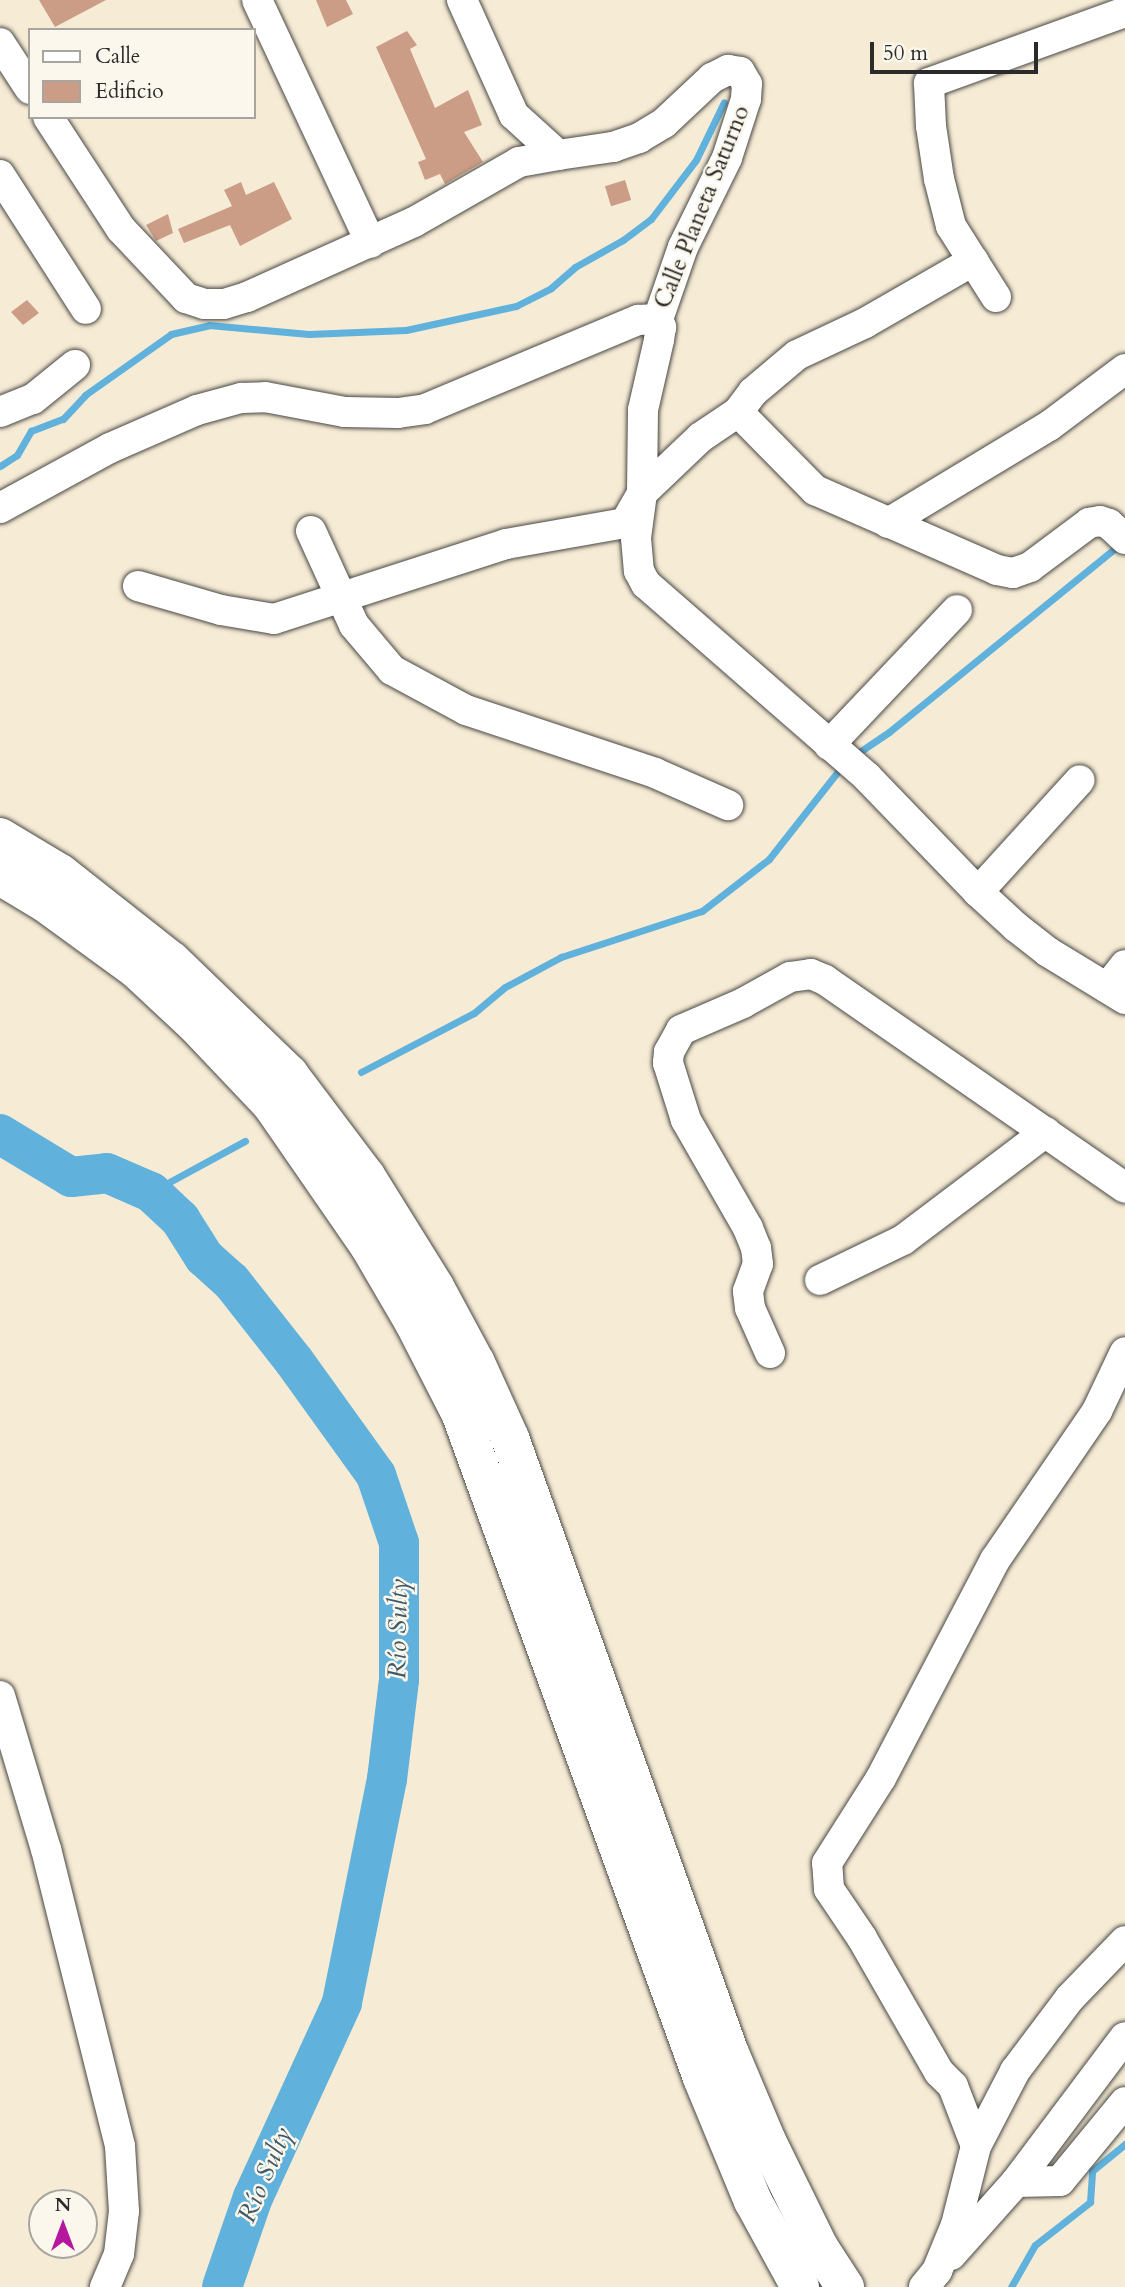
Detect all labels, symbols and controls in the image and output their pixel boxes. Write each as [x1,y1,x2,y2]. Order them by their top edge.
legend [28,28,256,119]
scale bar [873,28,1041,72]
text: 50 m [883,39,928,68]
text: Calle [95,42,140,71]
text: Edificio [95,77,164,106]
street label: Calle Planeta Saturno [648,101,756,313]
water label: Río Sulty [382,1579,414,1679]
water label: Río Sulty [231,2123,299,2227]
north arrow [28,2189,98,2259]
text: N [55,2192,71,2218]

